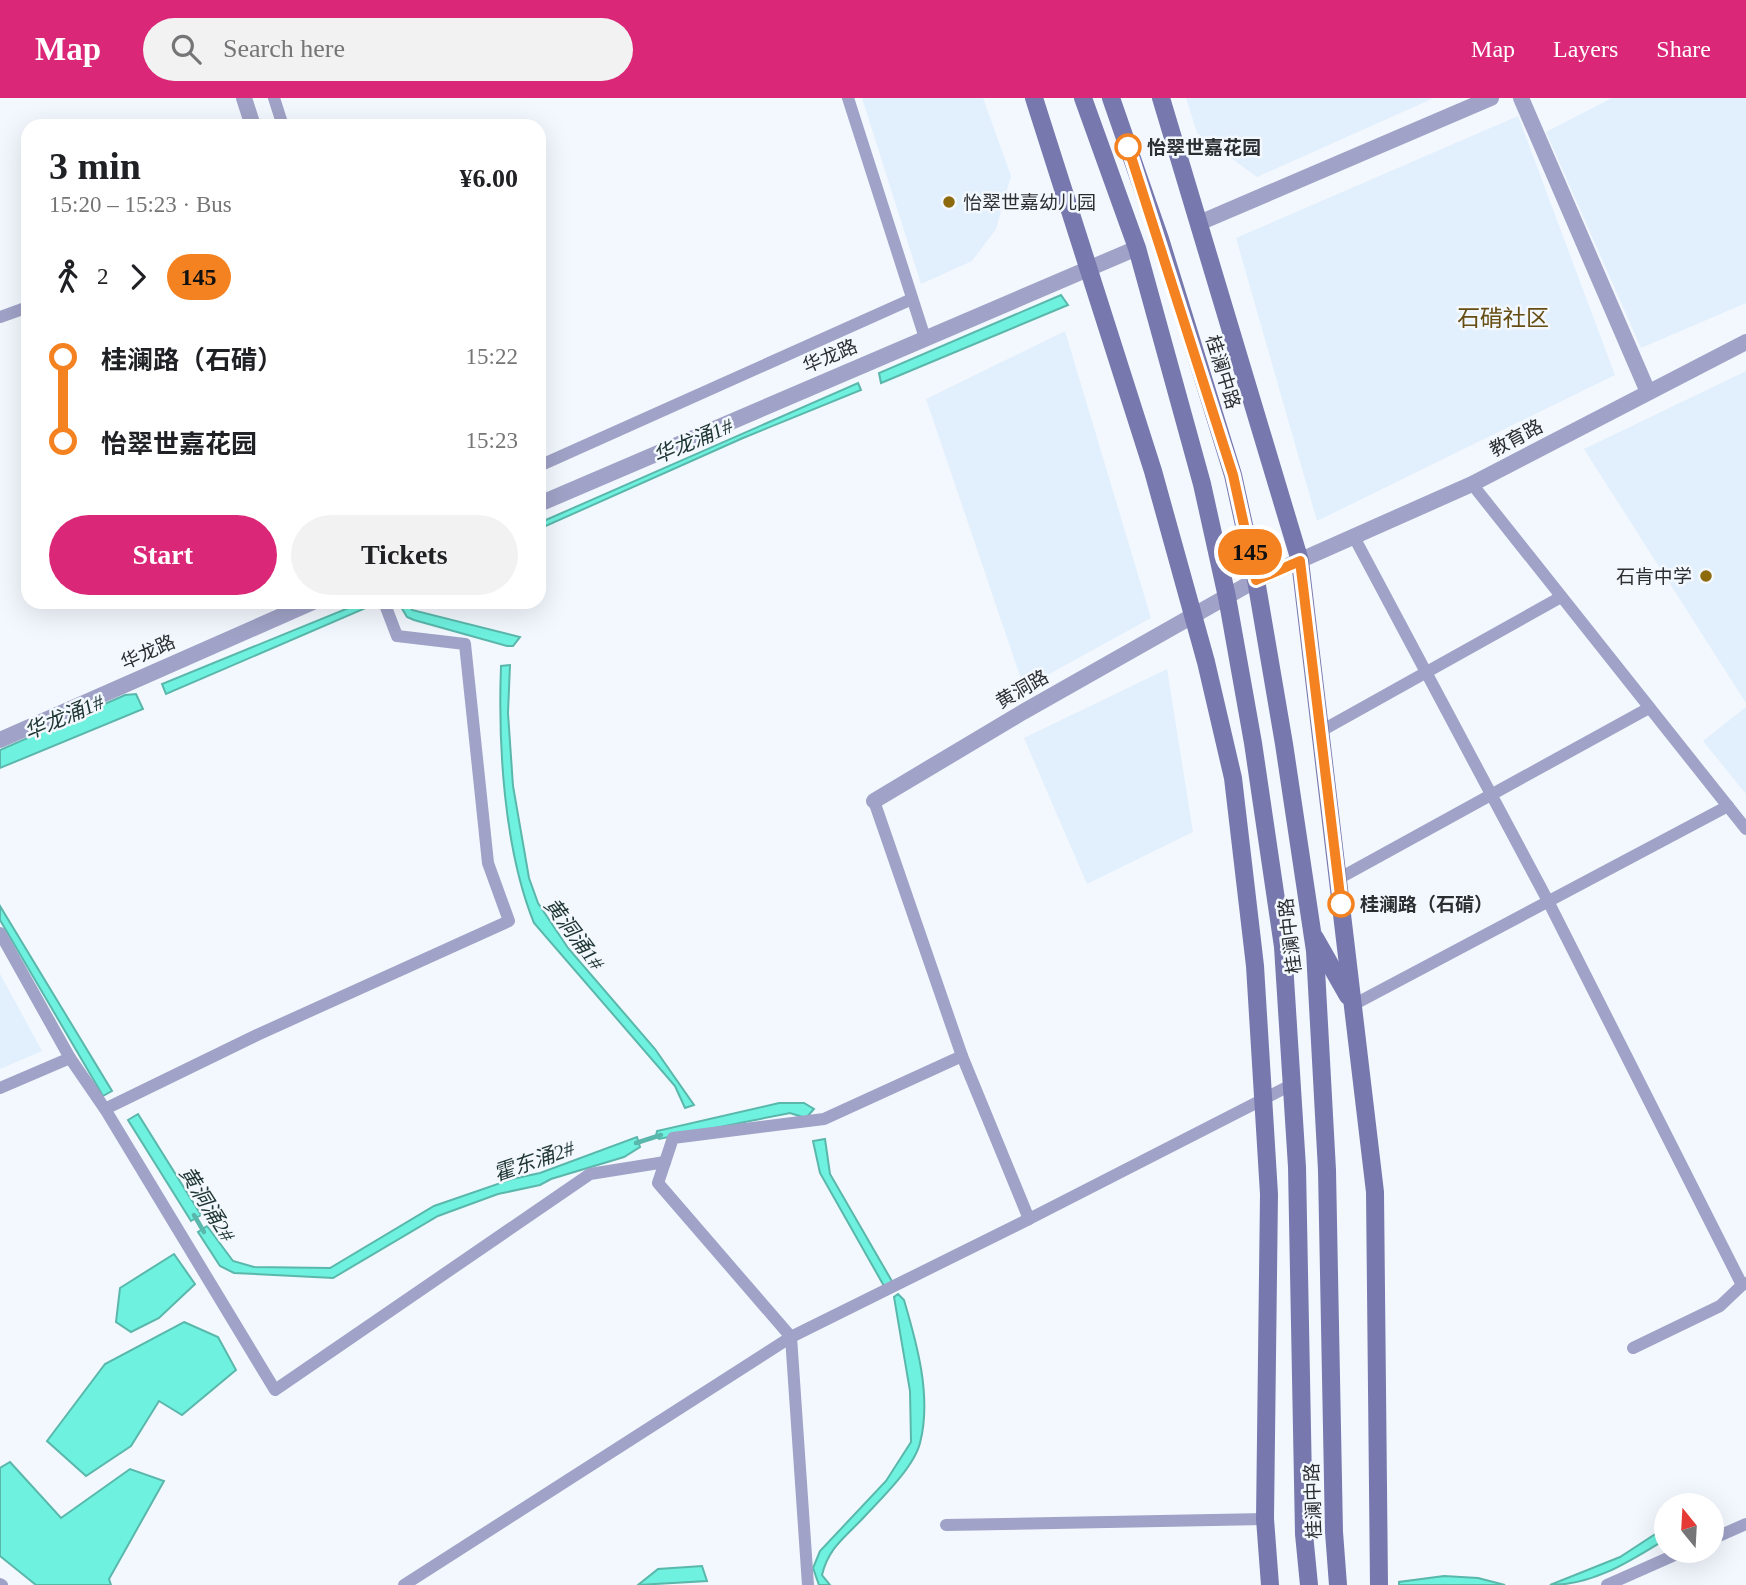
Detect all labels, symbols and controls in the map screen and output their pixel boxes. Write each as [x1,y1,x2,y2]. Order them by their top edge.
search box [143,18,633,81]
icon: search [167,30,205,68]
text: Map [35,31,101,67]
text: Search here [223,34,345,63]
text: Map [1471,36,1515,62]
text: Layers [1553,36,1618,62]
text: Share [1656,36,1711,62]
marker: 怡翠世嘉花园 [1115,134,1141,160]
place label: 怡翠世嘉花园 [1147,137,1261,158]
text: 3 min [49,145,141,187]
text: ¥6.00 [460,164,518,193]
text: 15:20 – 15:23 · Bus [49,192,232,217]
place label: 怡翠世嘉幼儿园 [963,192,1096,213]
marker: 怡翠世嘉幼儿园 [941,194,957,210]
icon: walk [49,258,87,296]
icon: forward [119,258,157,296]
text: 2 [97,264,109,289]
text: 145 [181,264,217,290]
district label: 石𬒔社区 [1457,306,1549,331]
street label: 桂澜中路 [1202,333,1244,411]
street label: 华龙路 [800,335,860,377]
text: 15:22 [466,344,518,369]
text: 桂澜路（石𬒔） [101,346,283,375]
water label: 华龙涌1# [650,413,737,468]
street label: 教育路 [1486,415,1546,461]
text: 15:23 [466,428,518,453]
text: 怡翠世嘉花园 [101,430,257,459]
button: Start [49,515,277,595]
button: Tickets [291,515,518,595]
line badge: 145 [1210,529,1290,575]
text: 145 [1232,539,1268,565]
place label: 石肯中学 [1616,566,1692,587]
marker: 石肯中学 [1698,568,1714,584]
street label: 华龙路 [118,631,178,673]
street label: 黄洞路 [992,666,1052,712]
water label: 华龙涌1# [21,689,108,744]
marker: 桂澜路（石𬒔） [1328,891,1354,917]
water label: 黄洞涌1# [539,893,609,975]
place label: 桂澜路（石𬒔） [1360,894,1493,915]
street label: 桂澜中路 [1275,897,1305,975]
water label: 霍东涌2# [490,1136,578,1186]
water label: 黄洞涌2# [175,1162,240,1246]
street label: 桂澜中路 [1301,1463,1325,1539]
north arrow [1654,1493,1724,1563]
map controls [1654,1493,1724,1563]

